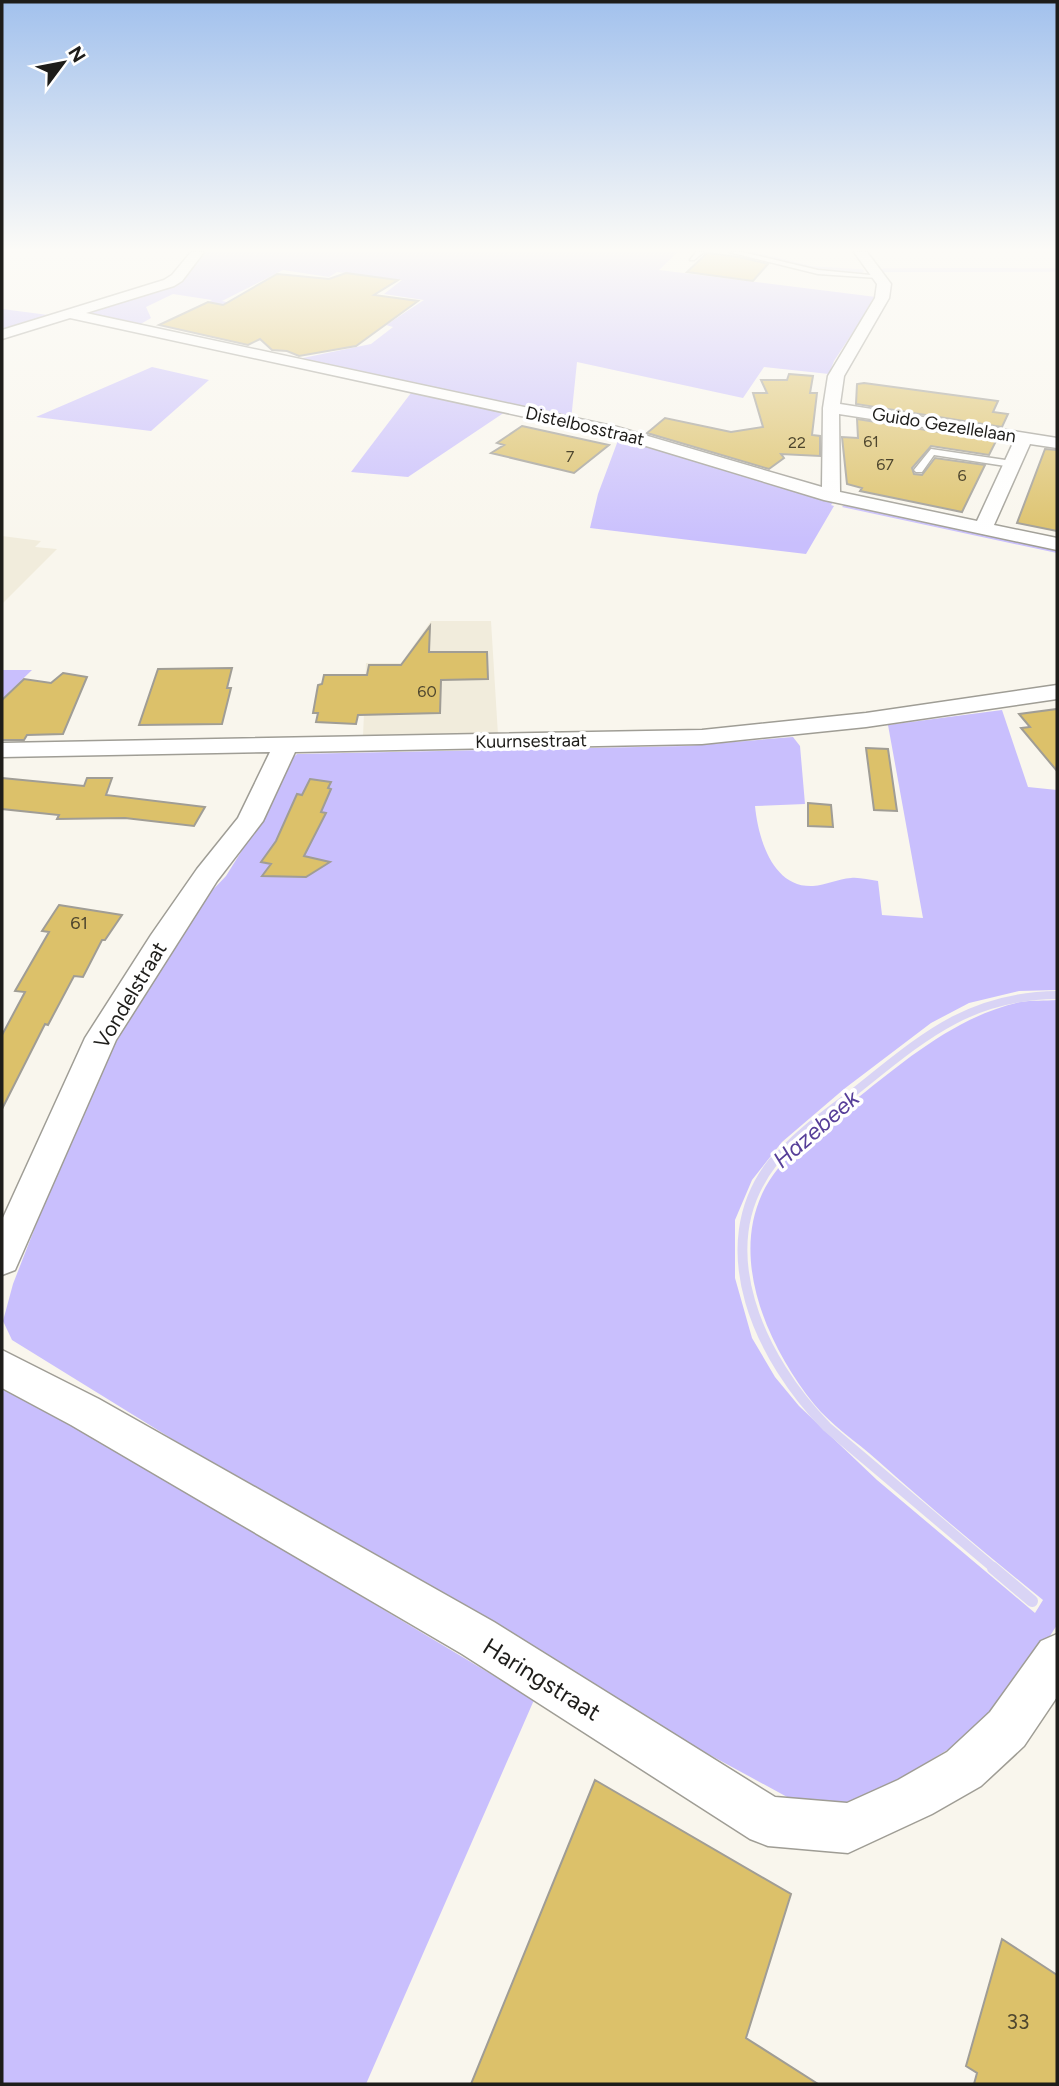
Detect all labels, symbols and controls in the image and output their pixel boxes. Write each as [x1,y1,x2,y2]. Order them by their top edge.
north arrow [28,28,98,98]
text: N [63,42,91,67]
street label: Distelbosstraat [523,402,647,450]
street label: Guido Gezellelaan [870,403,1018,447]
house number: 61 [863,432,879,451]
house number: 22 [788,433,806,452]
house number: 7 [566,447,575,466]
house number: 67 [876,455,894,474]
house number: 6 [957,466,967,485]
house number: 60 [417,682,437,701]
street label: Kuurnsestraat [475,729,587,753]
house number: 61 [70,912,88,934]
street label: Vondelstraat [88,937,172,1053]
water label: Hazebeek [767,1084,865,1174]
street label: Haringstraat [478,1631,606,1727]
house number: 33 [1007,2009,1029,2034]

